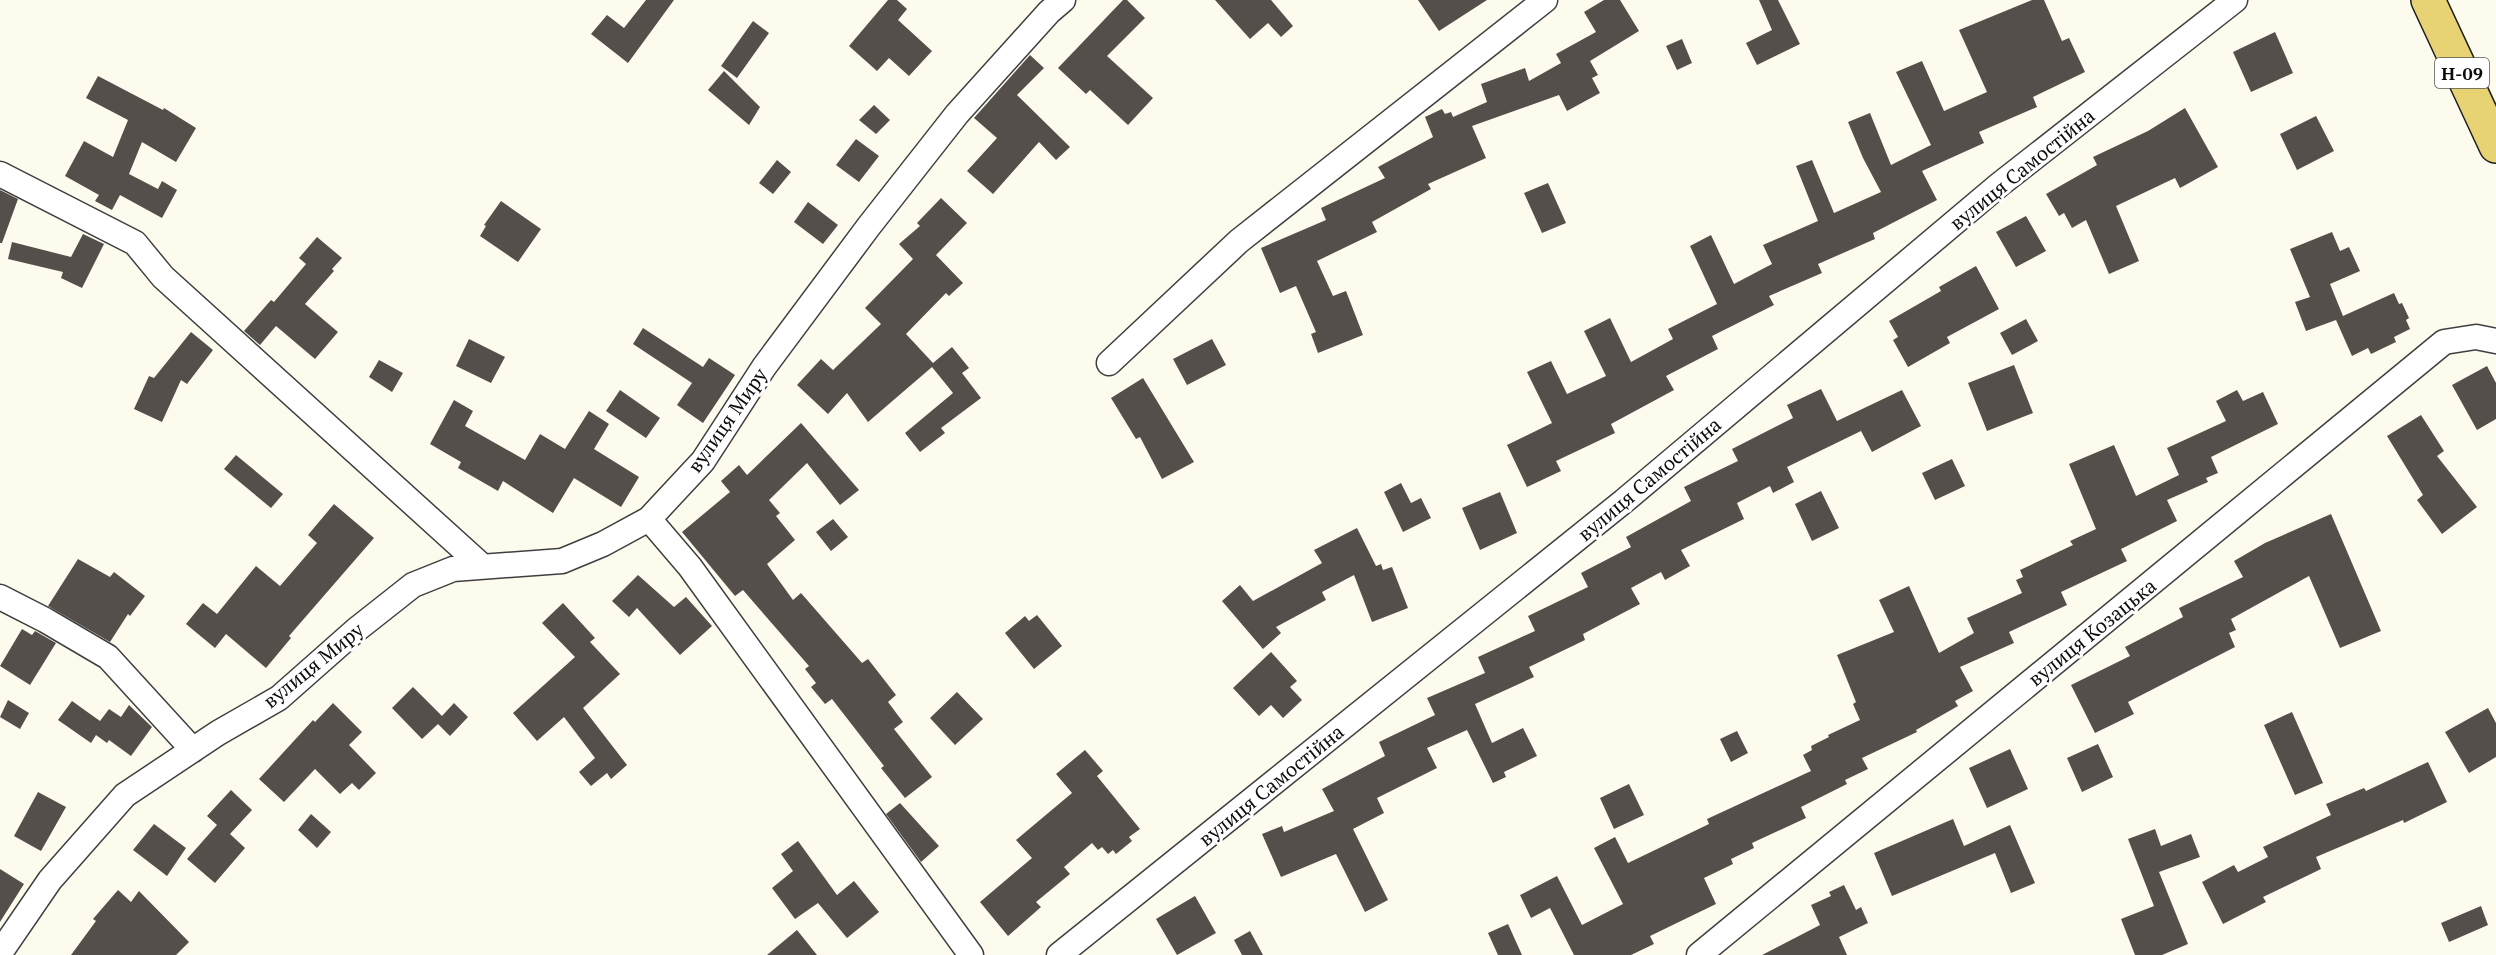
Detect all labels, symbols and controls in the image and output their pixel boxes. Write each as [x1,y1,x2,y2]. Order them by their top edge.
road number: Н-09 [2435,58,2489,88]
street label: вулиця Самостійна [1944,102,2100,236]
street label: вулиця Миру [681,362,774,478]
street label: вулиця Самостійна [1572,411,1726,547]
street label: вулиця Козацька [2022,572,2162,692]
street label: вулиця Миру [257,616,370,714]
street label: вулиця Самостійна [1193,718,1349,852]

